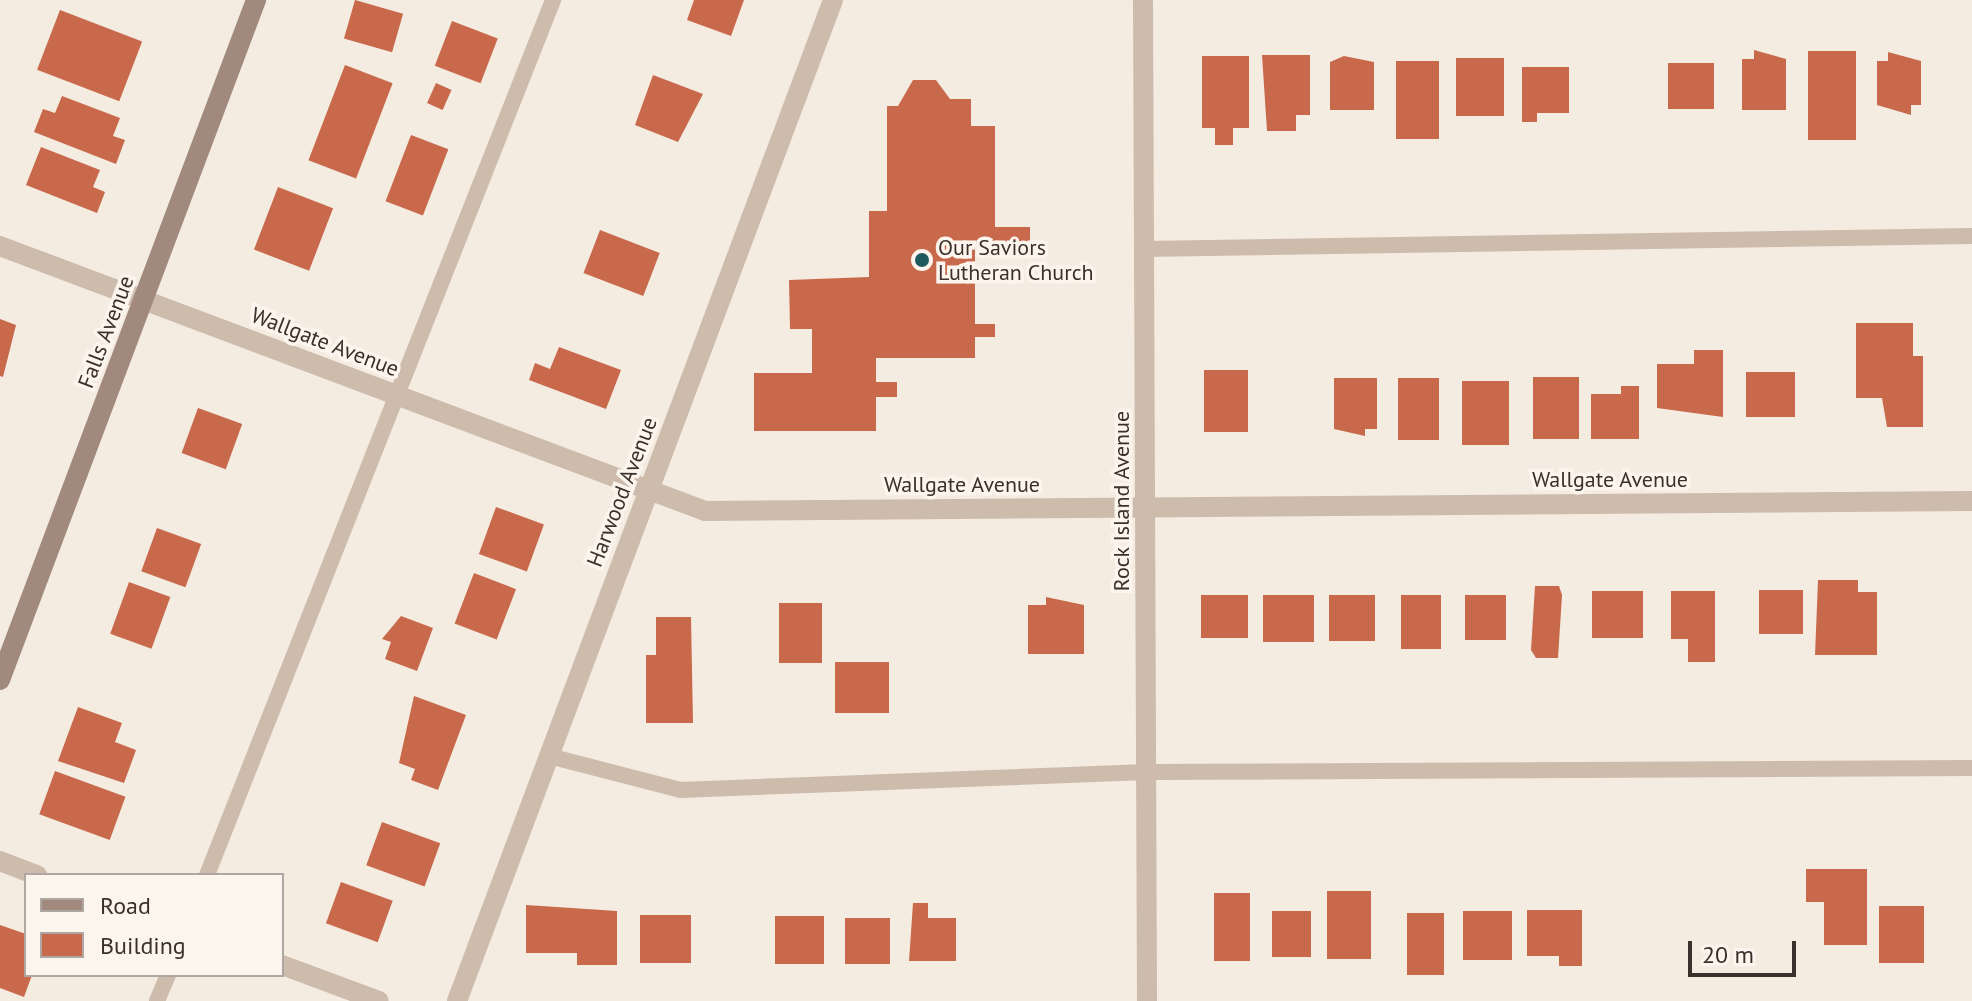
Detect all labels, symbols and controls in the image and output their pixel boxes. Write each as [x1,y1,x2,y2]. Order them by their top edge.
place label: Our Saviors Lutheran Church [938,234,1094,286]
marker: Our Saviors Lutheran Church [913,251,931,269]
street label: Falls Avenue [72,272,140,392]
street label: Wallgate Avenue [247,302,403,382]
street label: Rock Island Avenue [1109,410,1135,592]
street label: Harwood Avenue [581,413,663,571]
street label: Wallgate Avenue [1532,467,1688,493]
street label: Wallgate Avenue [884,472,1040,498]
legend [24,873,284,977]
text: Road [100,890,151,921]
scale bar [1692,925,1800,975]
text: Building [100,930,186,961]
text: 20 m [1702,939,1754,970]

